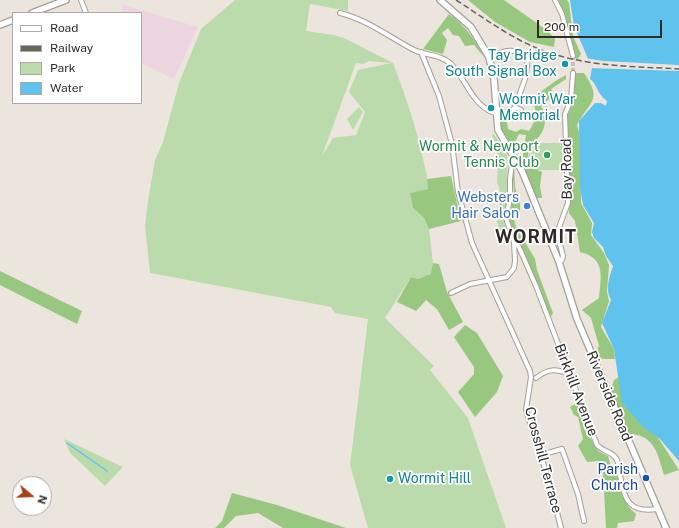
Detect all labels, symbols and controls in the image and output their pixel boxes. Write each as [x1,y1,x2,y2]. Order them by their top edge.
legend [12,12,142,104]
scale bar [539,12,664,38]
text: 200 m [544,20,579,34]
text: Road [50,21,78,35]
text: Railway [50,41,93,55]
place label: Tay Bridge South Signal Box [445,48,557,80]
marker: Tay Bridge South Signal Box [560,59,570,69]
text: Park [50,61,76,75]
text: Water [50,81,83,95]
place label: Wormit War Memorial [499,92,575,124]
marker: Wormit War Memorial [486,103,496,113]
street label: Bay Road [558,138,576,200]
place label: Wormit & Newport Tennis Club [419,139,539,172]
marker: Wormit & Newport Tennis Club [542,150,552,160]
place label: Websters Hair Salon [451,190,519,222]
marker: Websters Hair Salon [522,201,532,211]
district label: WORMIT [495,226,577,248]
street label: Birkhill Avenue [551,341,601,439]
street label: Riverside Road [582,348,636,444]
street label: Crosshill Terrace [521,405,565,515]
place label: Parish Church [591,462,638,494]
place label: Wormit Hill [398,471,471,487]
marker: Parish Church [641,473,651,483]
marker: Wormit Hill [385,474,395,484]
north arrow [12,476,52,516]
text: N [35,494,49,506]

